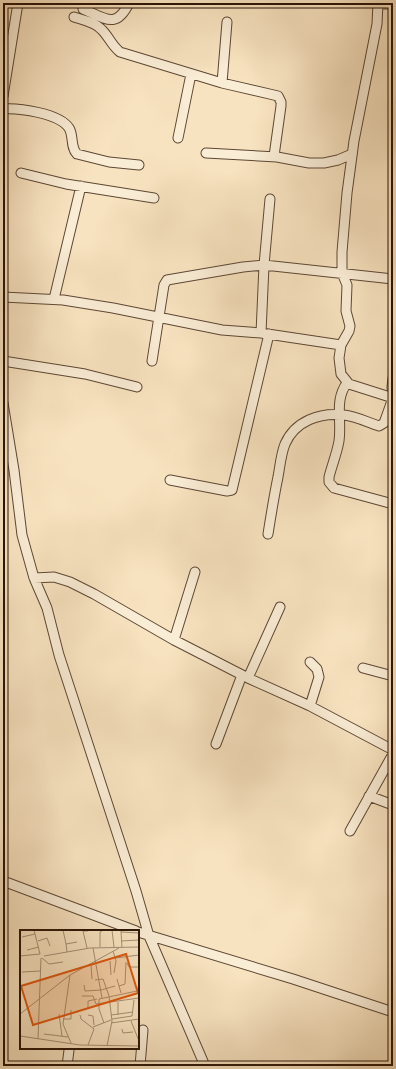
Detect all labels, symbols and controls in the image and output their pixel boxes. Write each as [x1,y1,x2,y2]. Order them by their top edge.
inset map [20,930,139,1049]

